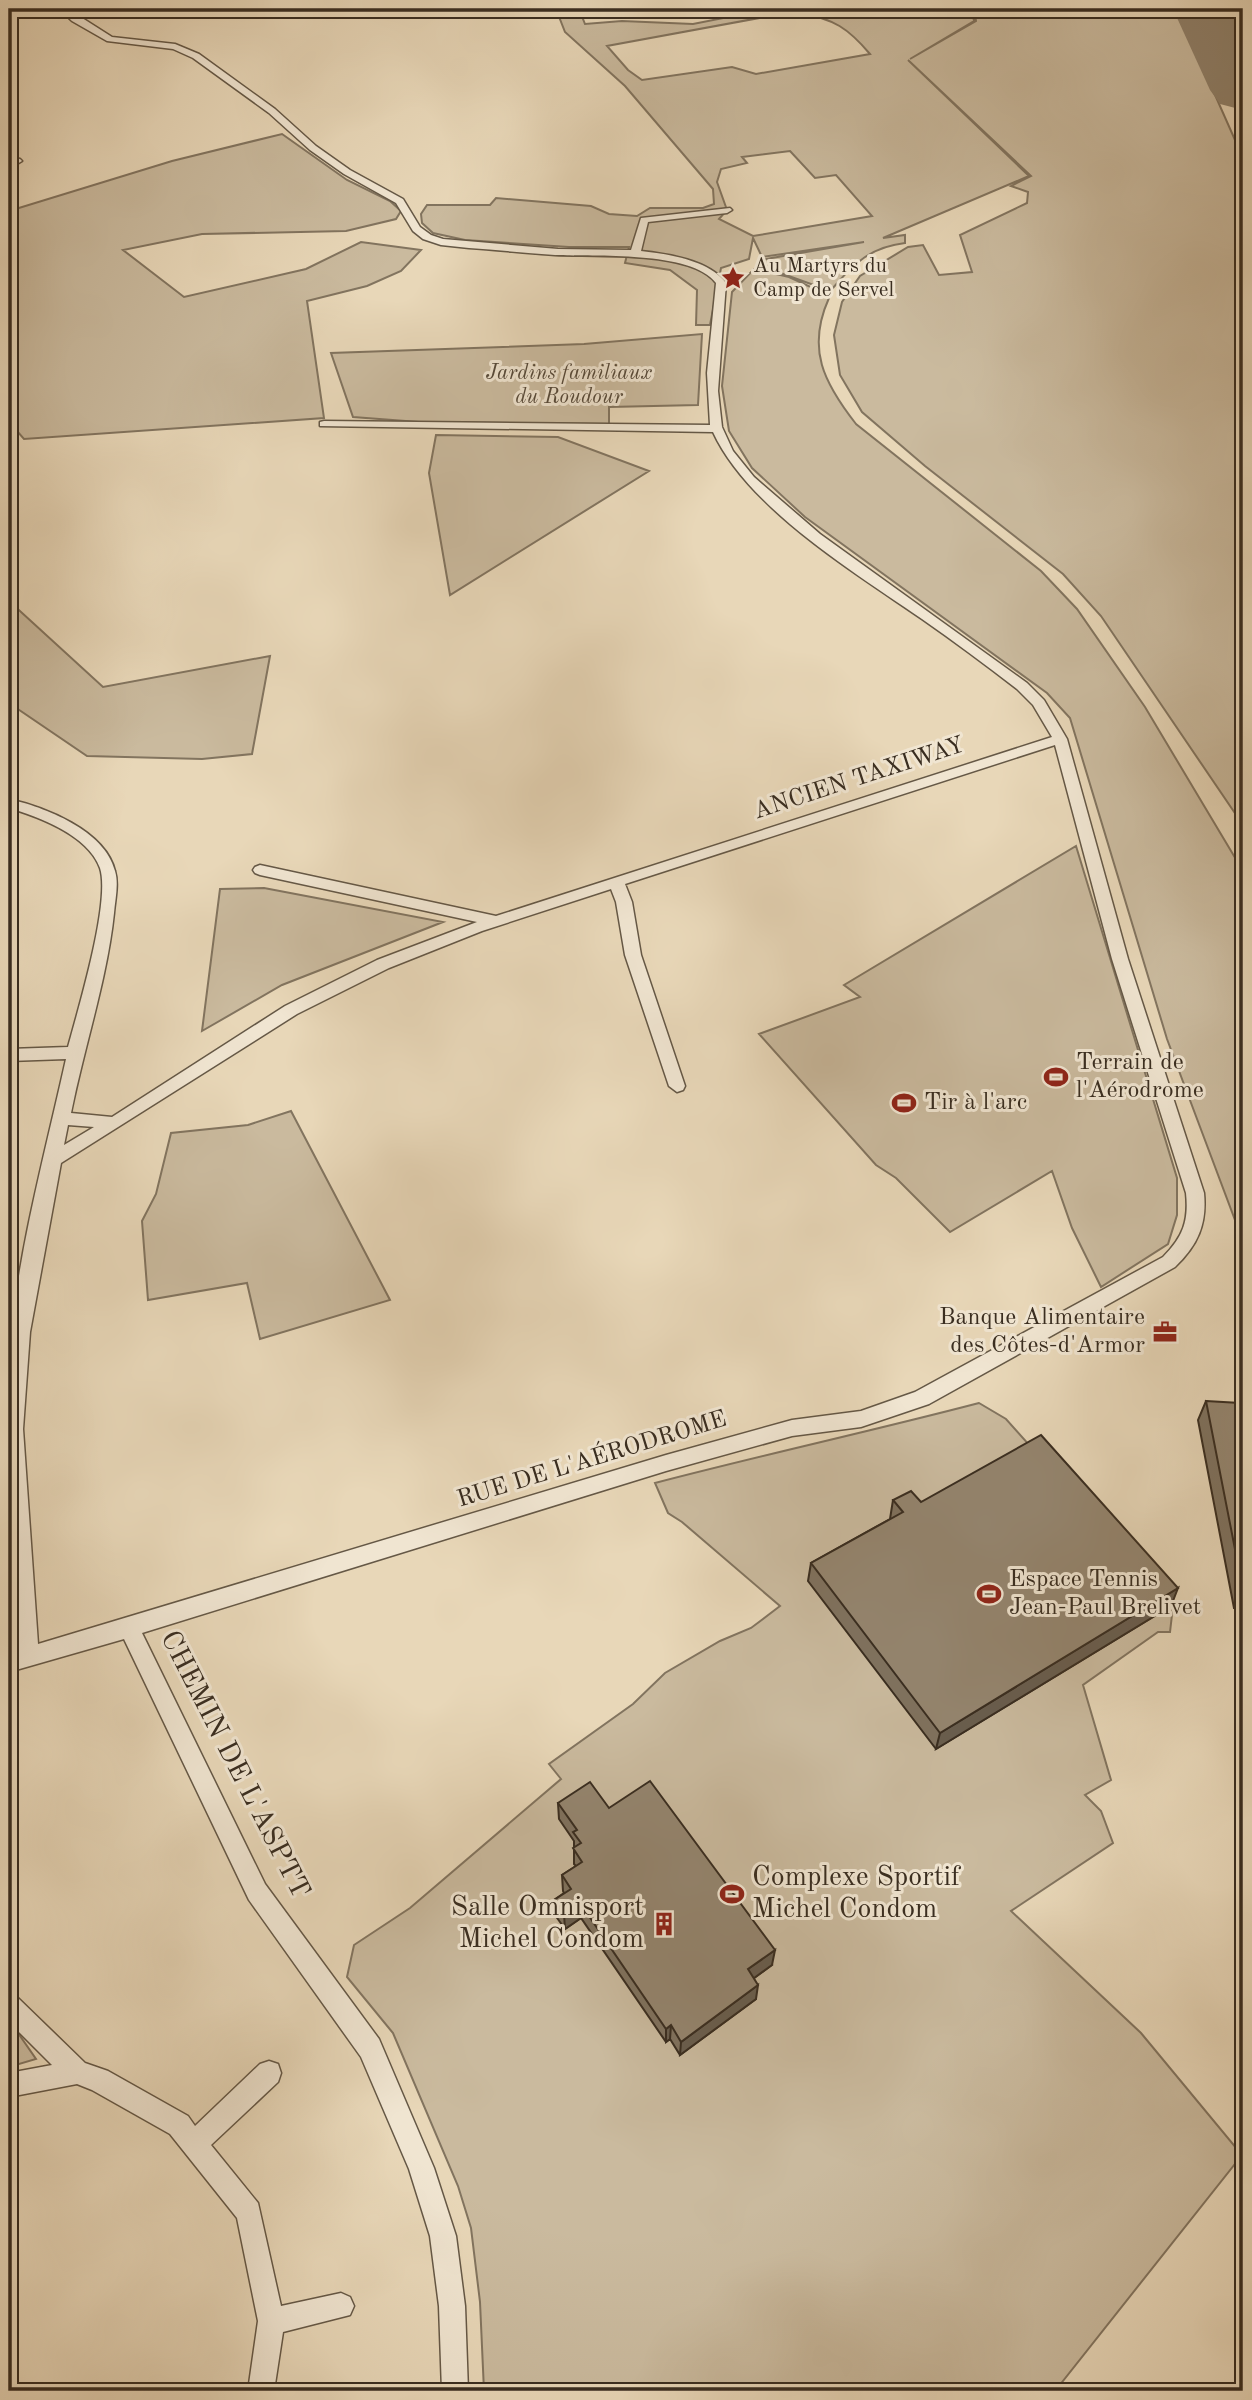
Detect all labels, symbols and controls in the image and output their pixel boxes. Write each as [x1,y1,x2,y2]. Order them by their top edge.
place label: Au Martyrs du Camp de Servel [753,256,894,301]
place icon: Au Martyrs du Camp de Servel [719,264,747,292]
park label: Jardins familiaux du Roudour [486,363,652,408]
street label: ANCIEN TAXIWAY [751,734,967,824]
place label: Terrain de l'Aérodrome [1076,1051,1204,1103]
sports icon: Terrain de l'Aérodrome [1042,1063,1070,1091]
sports icon: Tir à l'arc [890,1089,918,1117]
place label: Tir à l'arc [924,1091,1027,1115]
place label: Banque Alimentaire des Côtes-d'Armor [939,1306,1145,1358]
office icon: Banque Alimentaire des Côtes-d'Armor [1151,1318,1179,1346]
street label: RUE DE L'AÉRODROME [453,1404,730,1512]
place label: Espace Tennis Jean-Paul Brelivet [1009,1568,1201,1620]
sports icon: Espace Tennis Jean-Paul Brelivet [975,1580,1003,1608]
street label: CHEMIN DE L'ASPTT [154,1627,314,1903]
place label: Complexe Sportif Michel Condom [752,1864,962,1924]
sports icon: Complexe Sportif Michel Condom [718,1880,746,1908]
place label: Salle Omnisport Michel Condom [451,1894,644,1954]
building icon: Salle Omnisport Michel Condom [650,1910,678,1938]

